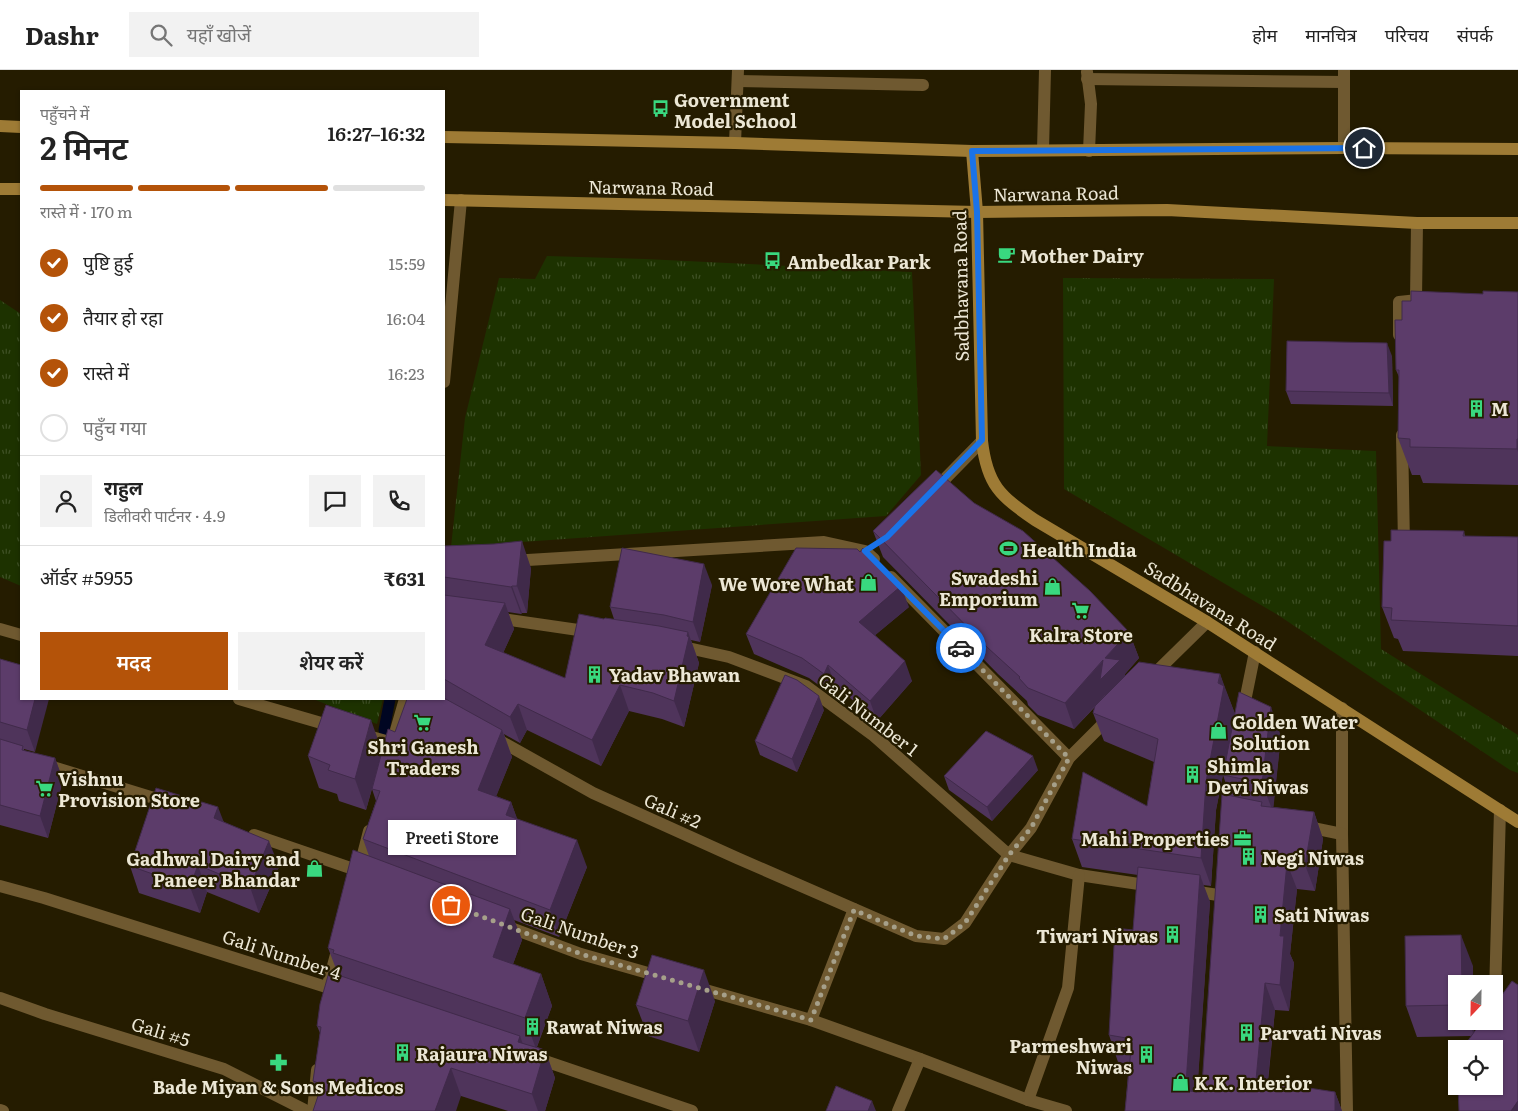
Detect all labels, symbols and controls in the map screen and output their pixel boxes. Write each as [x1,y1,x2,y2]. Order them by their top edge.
search box [129,12,479,57]
text: Dashr [25,17,99,52]
text: यहाँ खोजें [187,20,251,48]
icon: search [147,21,175,49]
text: होम [1252,21,1277,48]
text: मानचित्र [1305,21,1357,48]
text: परिचय [1385,21,1429,48]
text: संपर्क [1457,21,1493,48]
place label: Government Model School [674,86,797,134]
bus stop icon: Government Model School [650,99,670,119]
text: पहुँचने में [40,101,89,125]
text: 16:27–16:32 [327,119,425,147]
text: 2 मिनट [40,122,128,170]
pin [1343,127,1385,169]
icon: home [1350,134,1378,162]
street label: Narwana Road [588,172,714,202]
street label: Narwana Road [993,178,1119,208]
text: रास्ते में · 170 m [40,199,133,223]
street label: Sadbhavana Road [945,210,975,362]
place label: Mother Dairy [1020,242,1144,269]
cafe icon: Mother Dairy [996,245,1016,265]
text: पुष्टि हुई [83,248,133,276]
place label: Ambedkar Park [787,248,932,275]
icon: check [40,249,68,277]
text: 15:59 [389,251,425,275]
bus stop icon: Ambedkar Park [763,251,783,271]
text: तैयार हो रहा [83,303,163,331]
icon: check [40,304,68,332]
text: 16:04 [387,306,425,330]
text: रास्ते में [83,358,129,386]
icon: check [40,359,68,387]
text: 16:23 [388,361,425,385]
place label: M [1491,395,1509,422]
building icon: M [1467,398,1487,418]
text: पहुँच गया [83,413,146,441]
text: राहुल [104,473,143,501]
button: person [40,475,92,527]
button: chat [309,475,361,527]
button: phone [373,475,425,527]
text: डिलीवरी पार्टनर · 4.9 [104,503,225,527]
place label: Health India [1022,536,1137,563]
sports icon: Health India [998,539,1018,559]
street label: Sadbhavana Road [1140,553,1282,657]
text: ऑर्डर #5955 [40,563,133,591]
text: ₹631 [384,564,425,592]
place label: Swadeshi Emporium [939,564,1038,612]
place label: We Wore What [719,570,854,597]
shop icon: We Wore What [858,573,878,593]
shop icon: Swadeshi Emporium [1042,577,1062,597]
supermarket icon: Kalra Store [1071,601,1091,621]
place label: Kalra Store [1029,621,1133,648]
courier [936,623,986,673]
button: मदद [40,632,228,690]
button: शेयर करें [238,632,425,690]
icon: car [947,634,975,662]
place label: Yadav Bhawan [609,661,741,688]
building icon: Yadav Bhawan [585,664,605,684]
street label: Gali Number 1 [813,666,925,762]
place label: Golden Water Solution [1232,708,1358,756]
supermarket icon: Shri Ganesh Traders [413,713,433,733]
shop icon: Golden Water Solution [1208,721,1228,741]
place label: Shri Ganesh Traders [367,733,479,781]
place label: Shimla Devi Niwas [1207,752,1309,800]
place label: Vishnu Provision Store [58,765,200,813]
building icon: Shimla Devi Niwas [1183,765,1203,785]
supermarket icon: Vishnu Provision Store [34,778,54,798]
street label: Gali #2 [640,785,706,835]
callout: Preeti Store [387,820,515,855]
text: Preeti Store [405,825,499,849]
place label: Mahi Properties [1081,825,1229,852]
office icon: Mahi Properties [1233,828,1253,848]
place label: Negi Niwas [1262,844,1364,871]
place label: Gadhwal Dairy and Paneer Bhandar [126,845,300,893]
building icon: Negi Niwas [1238,847,1258,867]
shop icon: Gadhwal Dairy and Paneer Bhandar [304,858,324,878]
pin [430,884,472,926]
icon: bag [437,891,465,919]
street label: Gali Number 3 [517,899,643,965]
place label: Sati Niwas [1274,901,1369,928]
building icon: Sati Niwas [1250,904,1270,924]
street label: Gali Number 4 [219,922,345,986]
place label: Tiwari Niwas [1036,922,1158,949]
building icon: Tiwari Niwas [1162,925,1182,945]
north arrow [1448,975,1502,1030]
map controls [1448,975,1503,1095]
street label: Gali #5 [128,1009,194,1053]
place label: Rawat Niwas [546,1013,663,1040]
building icon: Rawat Niwas [522,1016,542,1036]
place label: Parvati Nivas [1260,1019,1382,1046]
building icon: Parvati Nivas [1236,1022,1256,1042]
place label: Parmeshwari Niwas [1009,1032,1132,1080]
place label: Rajaura Niwas [416,1040,548,1067]
button: locate [1448,1040,1503,1095]
building icon: Rajaura Niwas [392,1043,412,1063]
building icon: Parmeshwari Niwas [1136,1045,1156,1065]
pharmacy icon: Bade Miyan & Sons Medicos [268,1053,288,1073]
place label: K.K. Interior [1194,1069,1312,1096]
shop icon: K.K. Interior [1170,1072,1190,1092]
place label: Bade Miyan & Sons Medicos [153,1073,403,1100]

